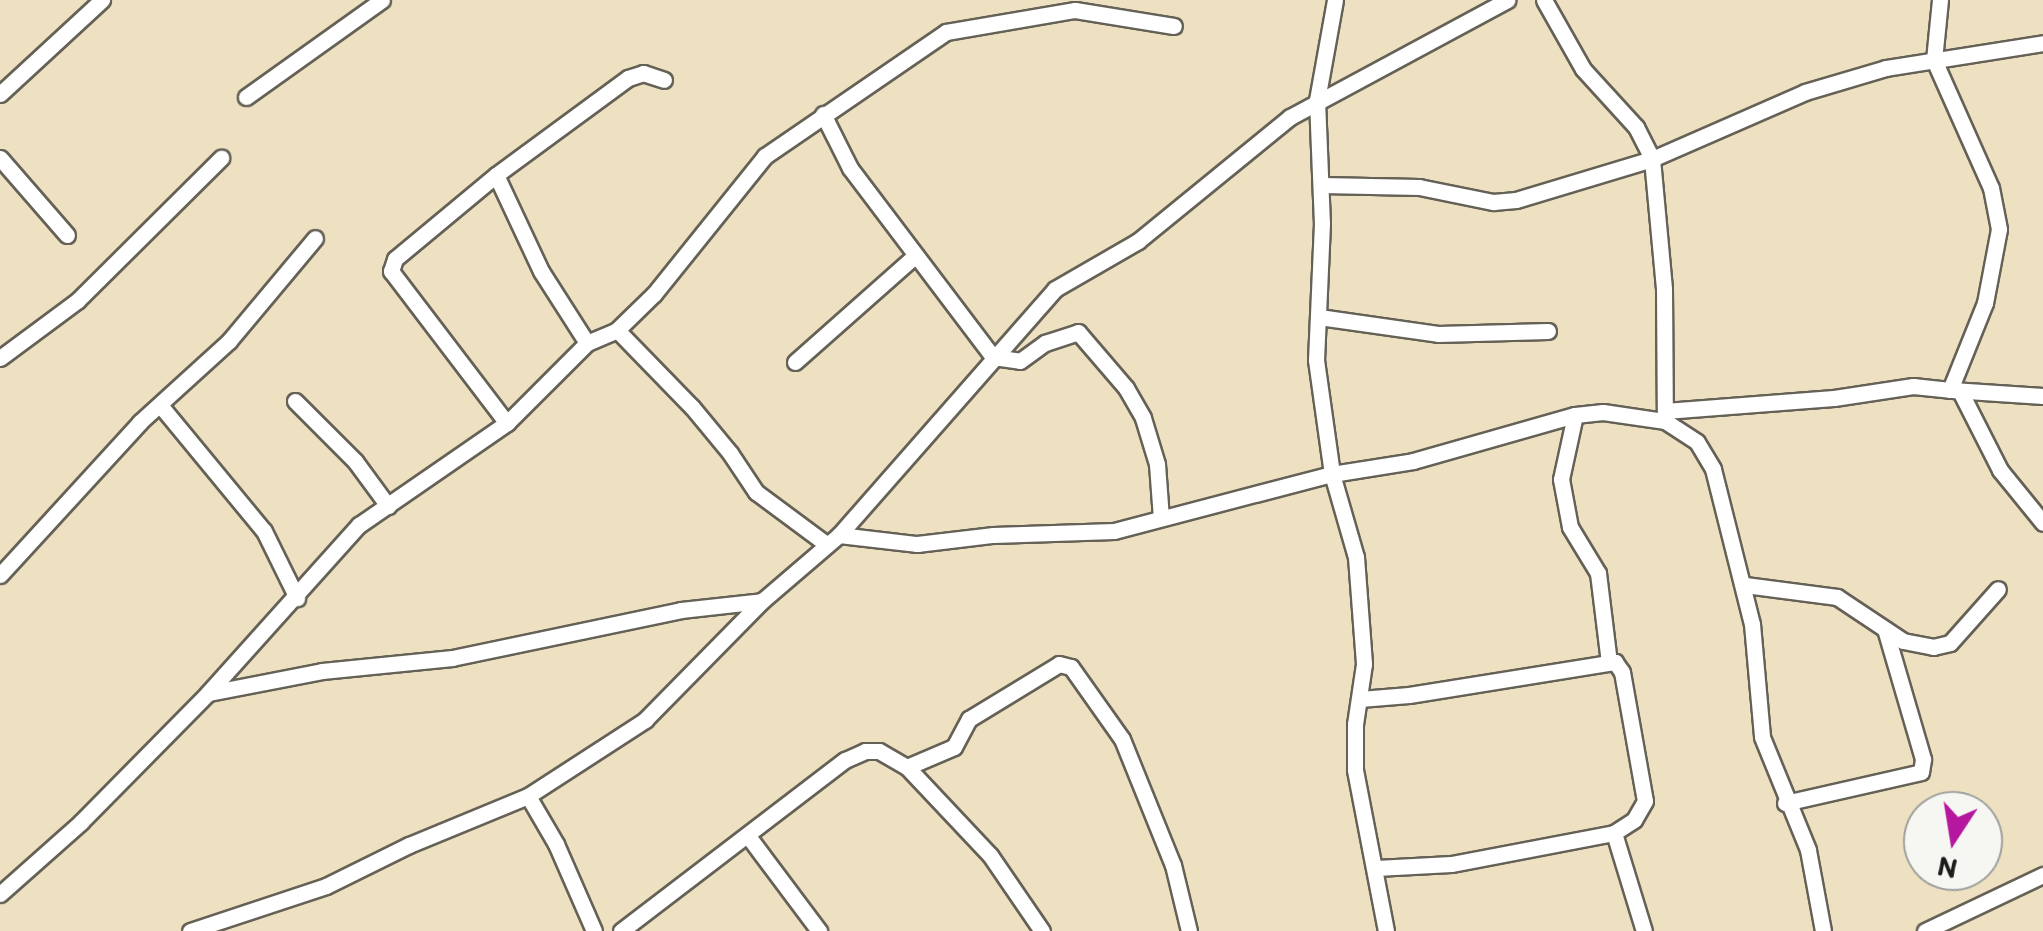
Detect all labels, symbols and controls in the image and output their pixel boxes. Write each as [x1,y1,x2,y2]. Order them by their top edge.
north arrow [1903,791,2003,891]
text: N [1934,850,1960,887]

